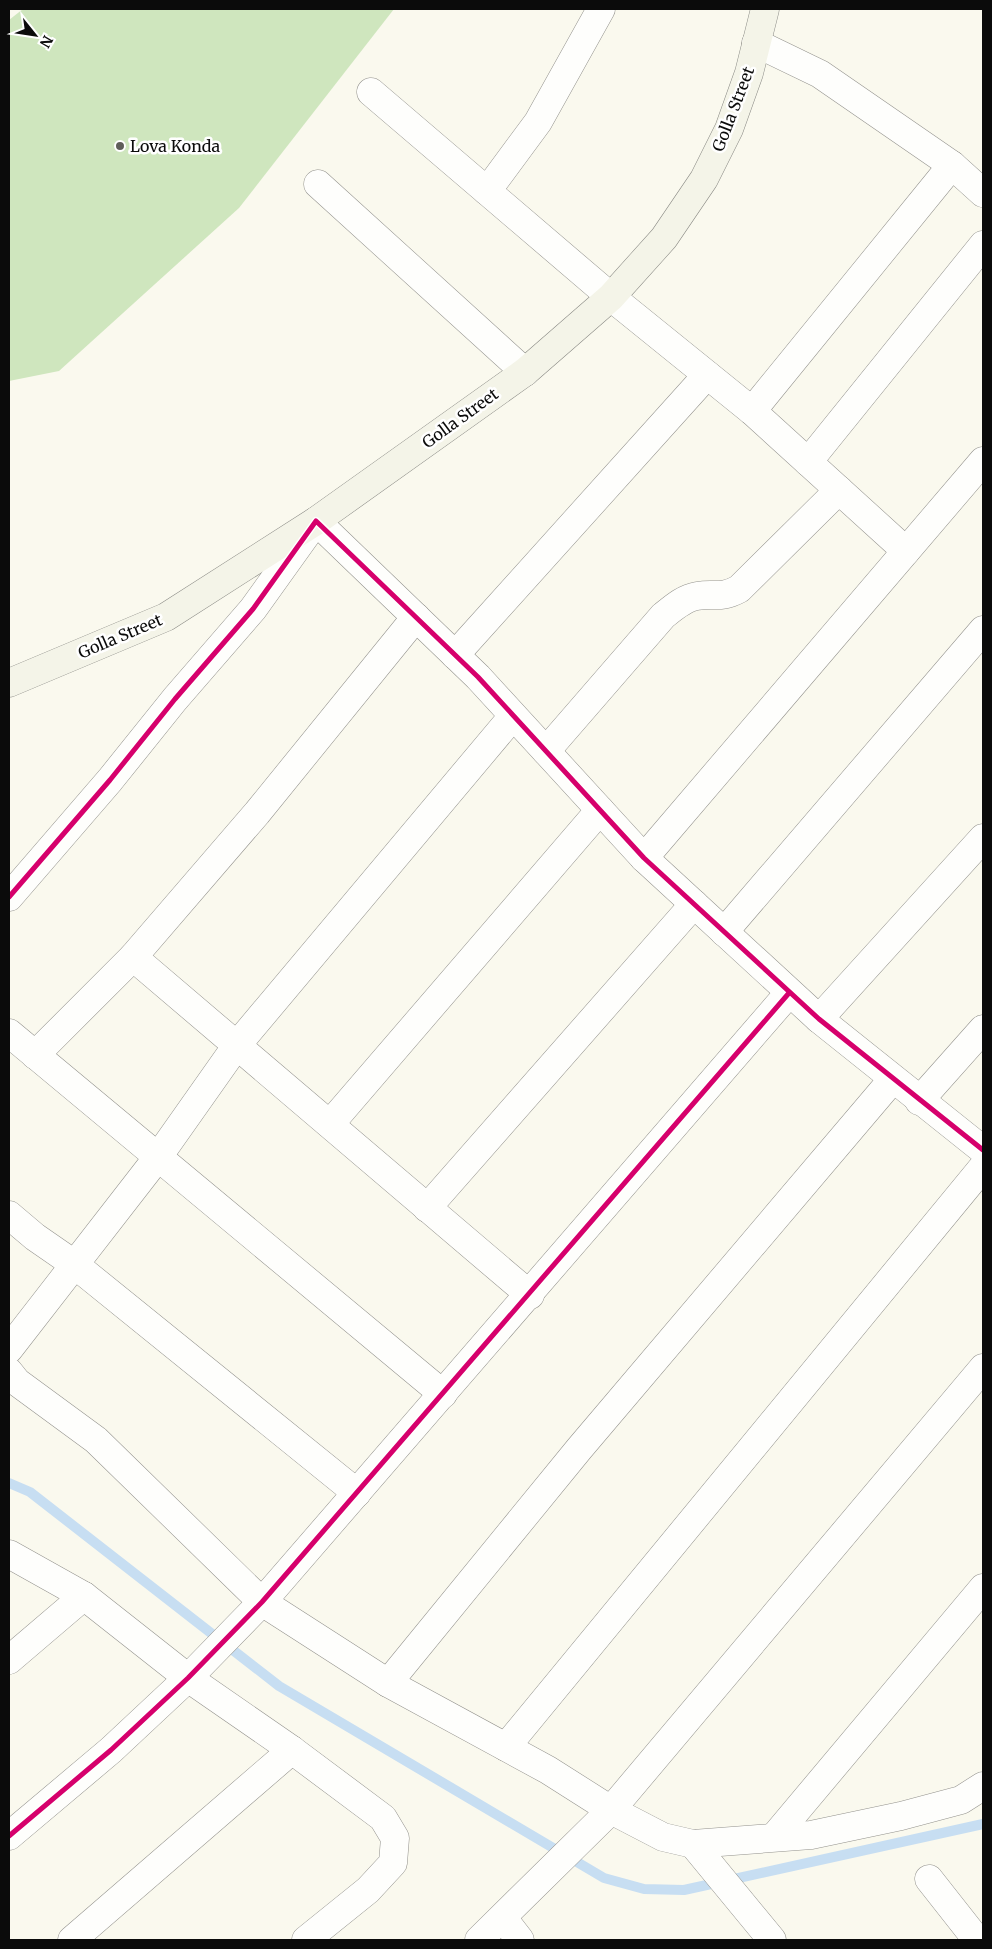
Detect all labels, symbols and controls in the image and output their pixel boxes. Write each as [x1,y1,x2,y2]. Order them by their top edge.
north arrow [10,10,60,60]
text: N [36,32,57,51]
street label: Golla Street [708,63,759,154]
place label: Lova Konda [130,136,221,156]
marker: Lova Konda [114,140,126,152]
street label: Golla Street [418,383,503,452]
street label: Golla Street [75,609,166,663]

